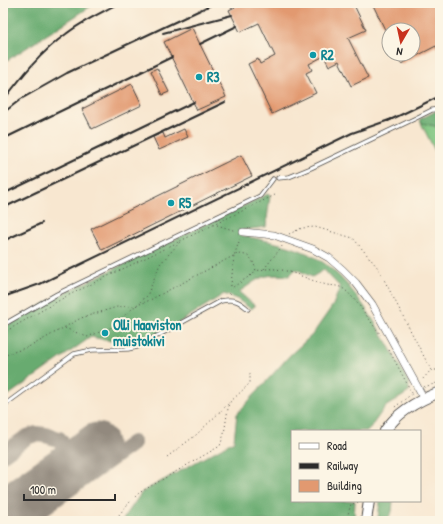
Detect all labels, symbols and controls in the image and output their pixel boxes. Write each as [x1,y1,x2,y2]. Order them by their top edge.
north arrow [381,22,421,62]
text: N [395,44,403,59]
place label: R2 [321,45,334,64]
marker: R2 [308,50,318,60]
place label: R3 [207,67,220,86]
marker: R3 [194,72,204,82]
place label: R5 [179,193,191,212]
marker: R5 [166,198,176,208]
place label: Olli Haaviston muistokivi [113,315,182,350]
marker: Olli Haaviston muistokivi [100,328,110,338]
legend [291,430,421,502]
text: Road [327,437,347,454]
text: Railway [327,457,358,474]
scale bar [24,476,115,502]
text: Building [327,477,362,494]
text: 100 m [30,481,56,498]

